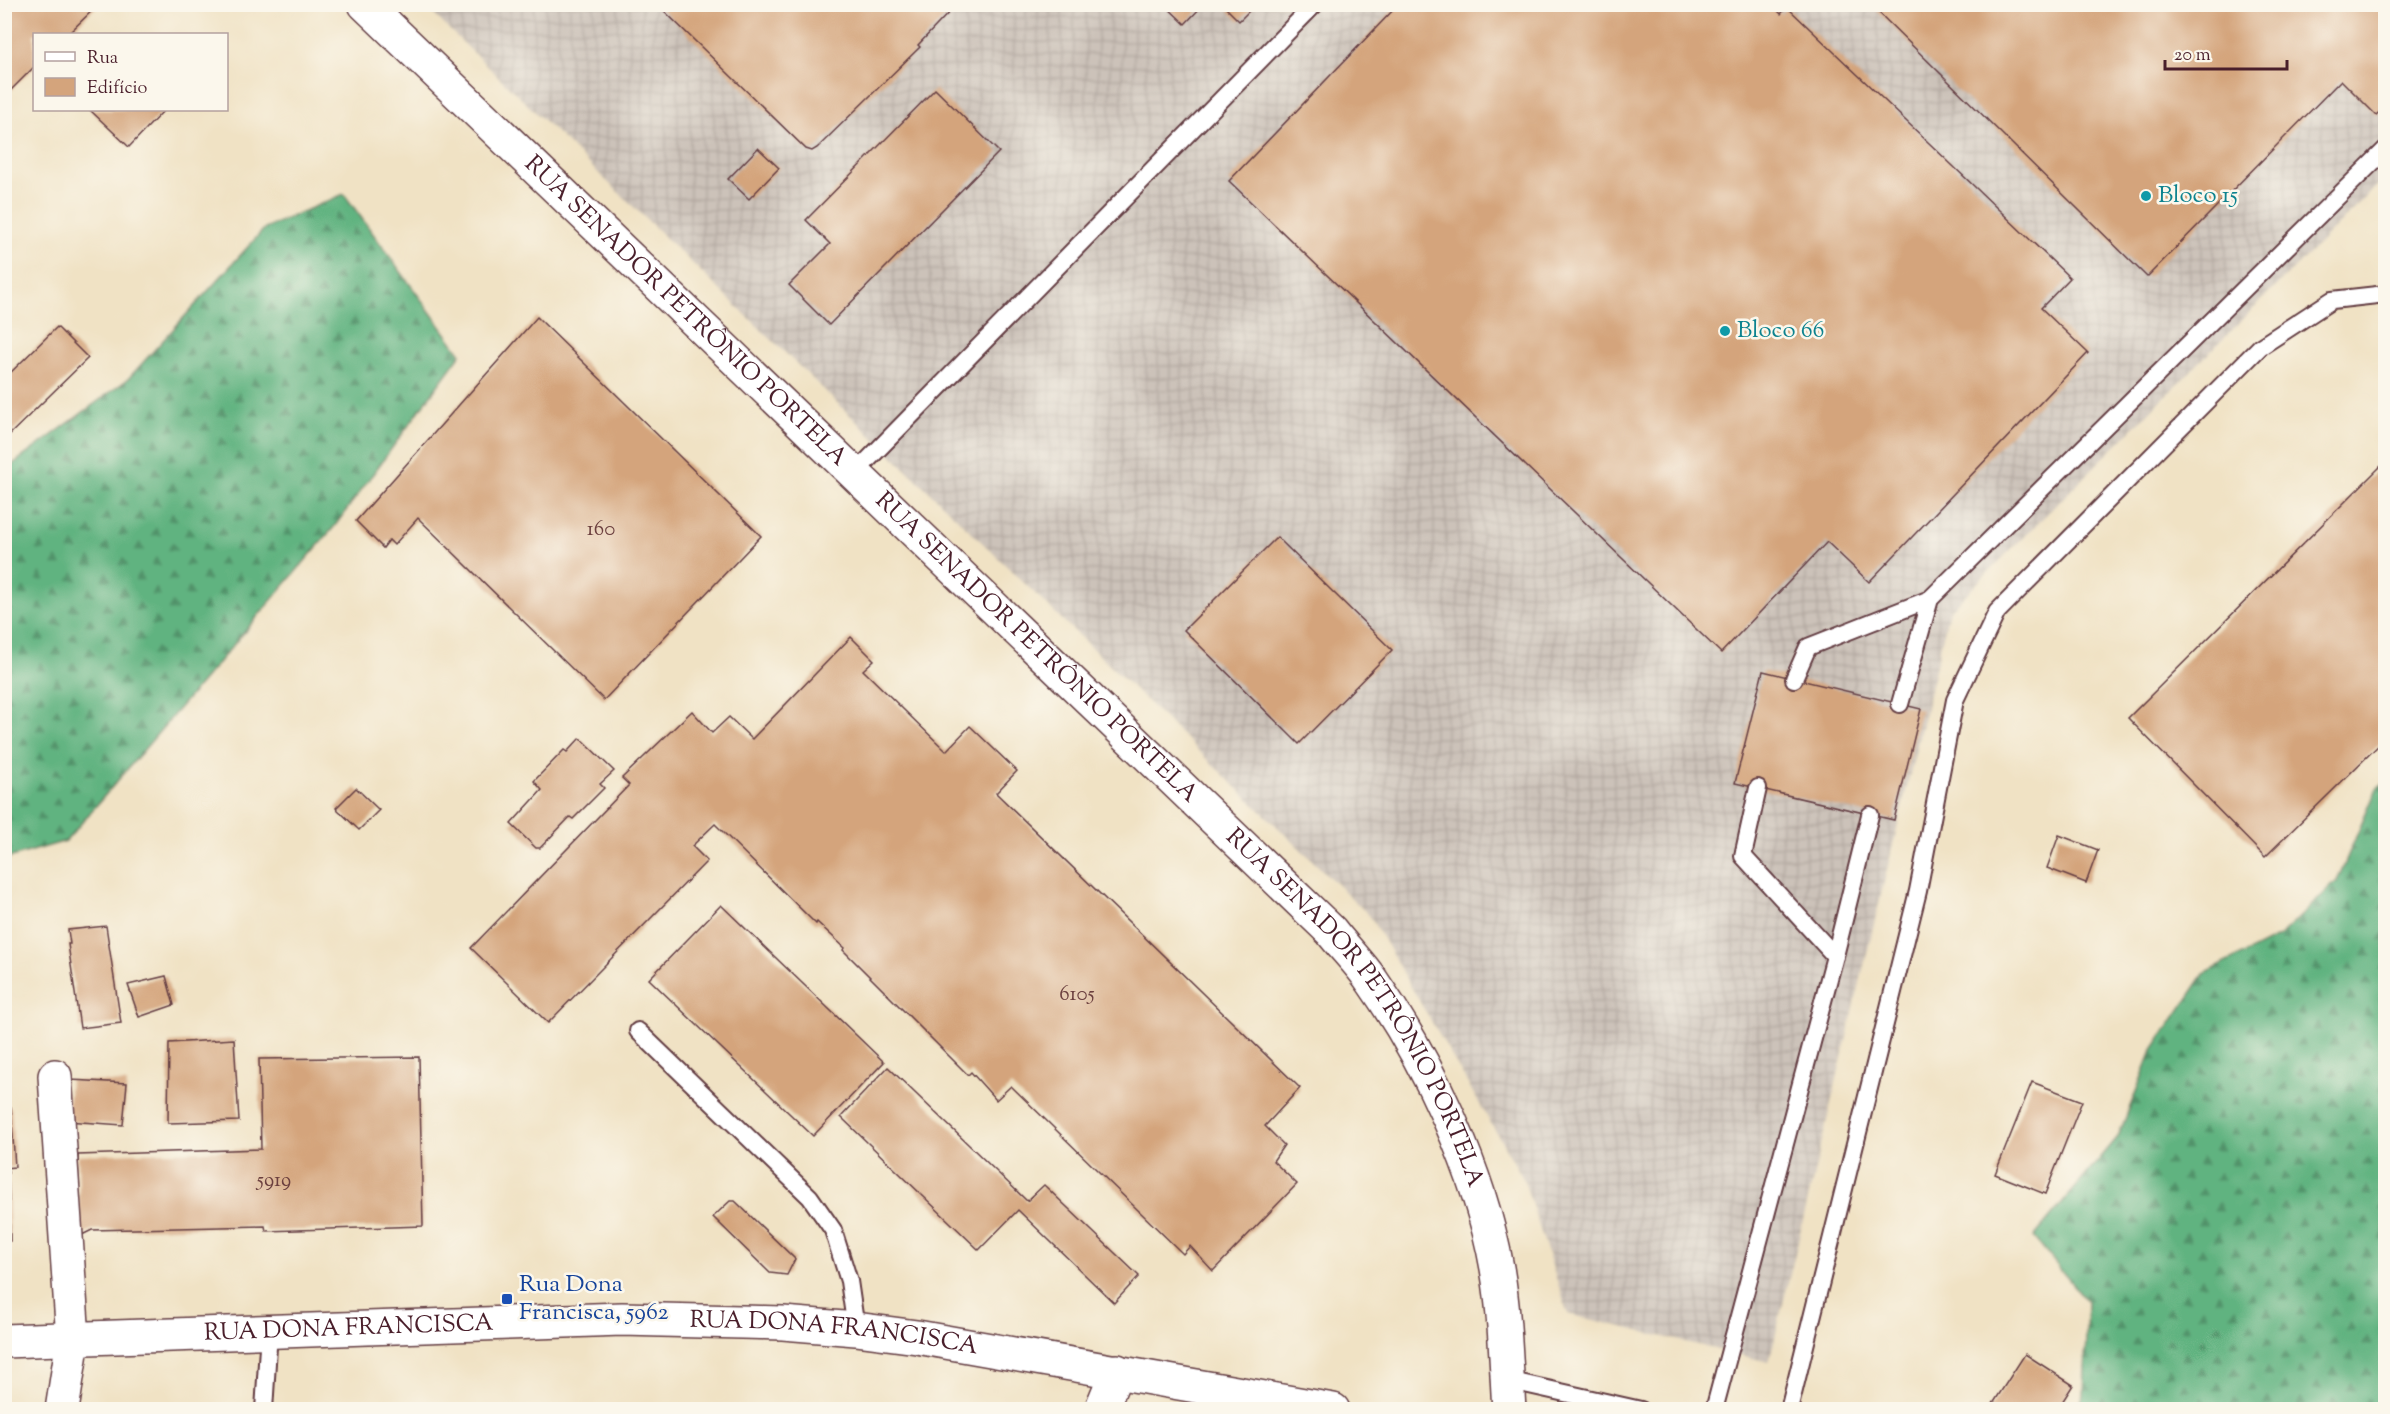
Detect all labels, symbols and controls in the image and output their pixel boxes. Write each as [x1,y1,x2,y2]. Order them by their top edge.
legend [33,33,228,111]
scale bar [2165,33,2286,71]
text: 20 m [2174,43,2211,69]
text: Rua [87,46,118,72]
text: Edifício [87,76,148,102]
street label: RUA SENADOR PETRÔNIO PORTELA [516,148,855,475]
place label: Bloco 15 [2158,179,2238,213]
marker: Bloco 15 [2139,189,2153,203]
place label: Bloco 66 [1737,314,1825,348]
marker: Bloco 66 [1718,324,1732,338]
street label: RUA SENADOR PETRÔNIO PORTELA [867,485,1206,812]
house number: 160 [587,515,615,545]
street label: RUA SENADOR PETRÔNIO PORTELA [1217,821,1492,1192]
house number: 6105 [1059,980,1095,1010]
house number: 5919 [256,1166,291,1196]
place label: Rua Dona Francisca, 5962 [519,1268,669,1330]
marker: Rua Dona Francisca, 5962 [500,1292,514,1306]
street label: RUA DONA FRANCISCA [689,1304,981,1364]
street label: RUA DONA FRANCISCA [203,1307,495,1351]

